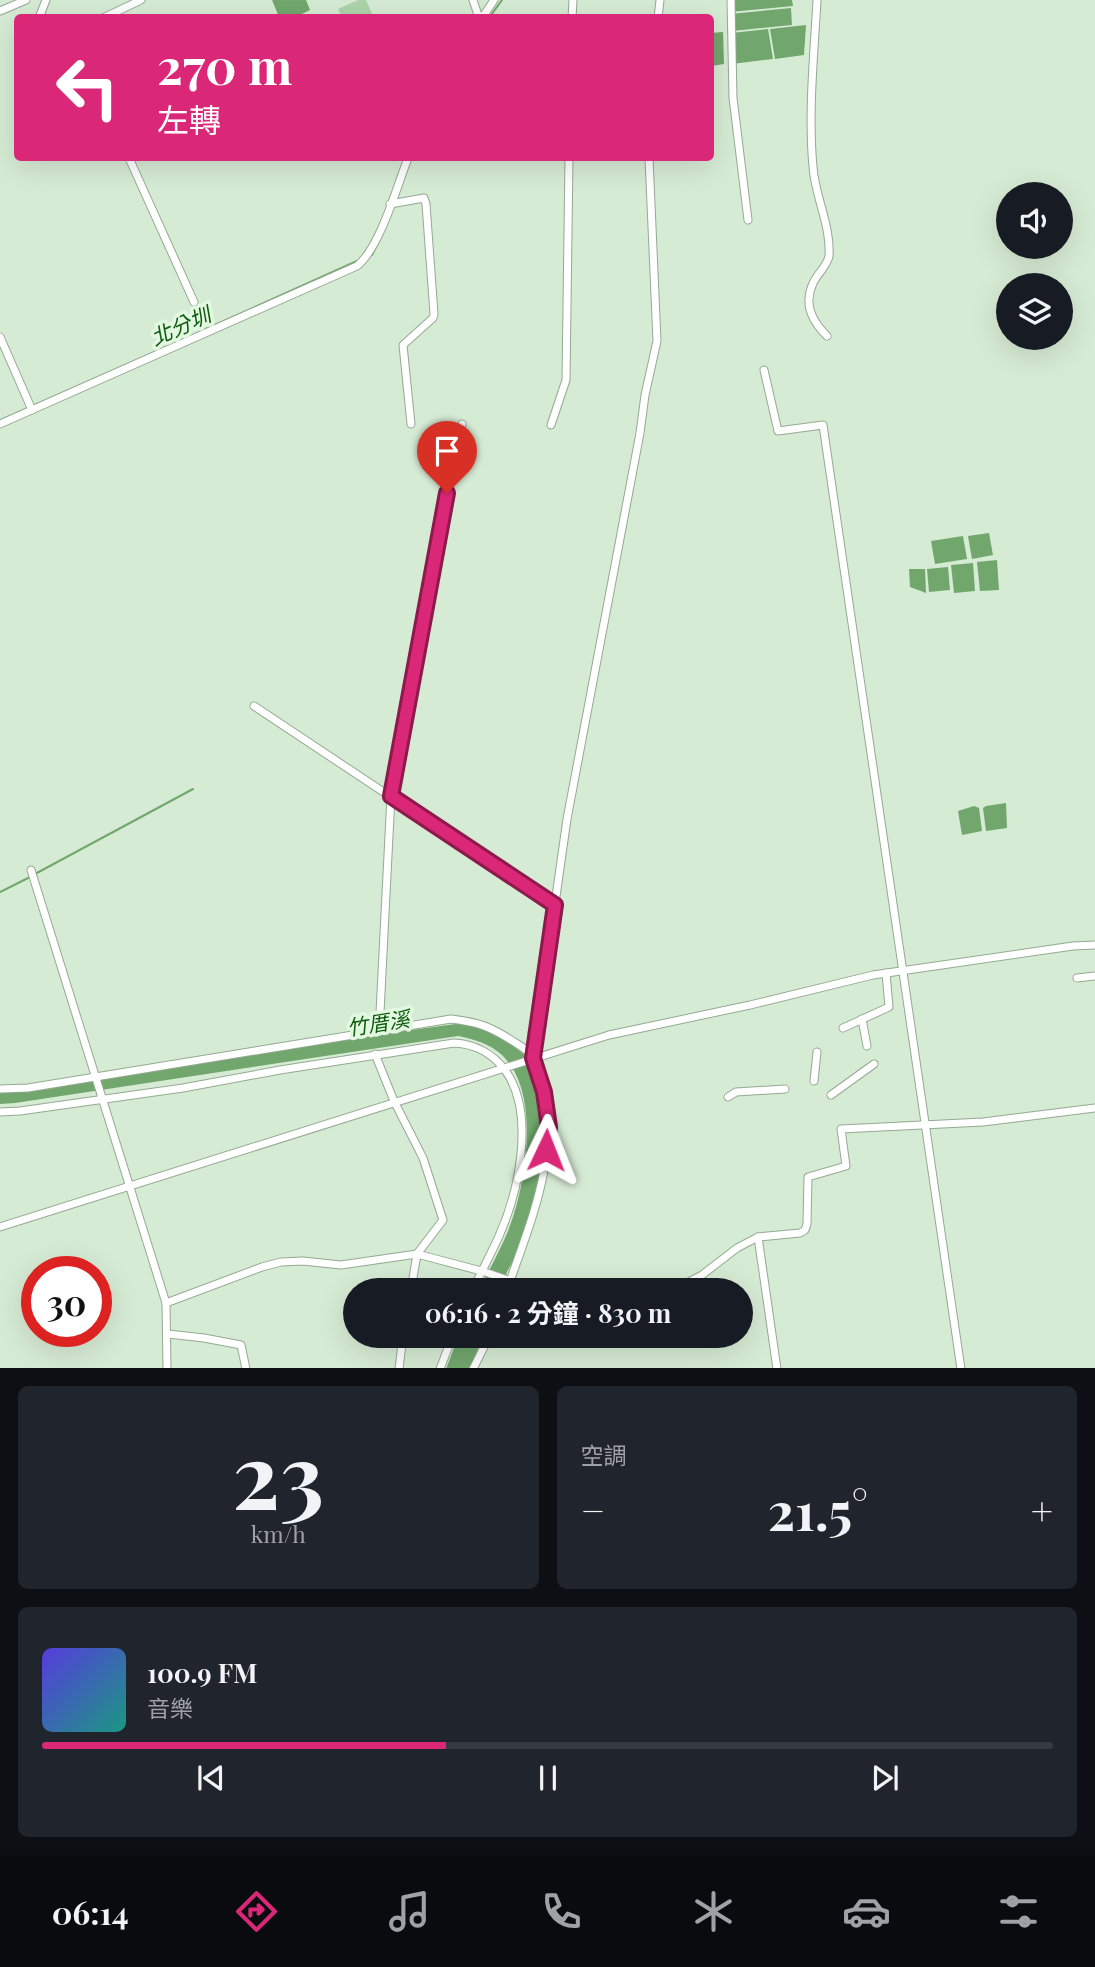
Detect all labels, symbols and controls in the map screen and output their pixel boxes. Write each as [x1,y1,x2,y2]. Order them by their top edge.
text: 270 m [157,32,292,97]
icon: left [42,42,133,133]
text: 左轉 [157,97,221,140]
map controls [996,182,1073,350]
button: sound [996,182,1073,259]
button: layers [996,273,1073,350]
water label: 北分圳 [146,298,217,351]
pin [417,421,477,493]
icon: arrive [428,432,466,470]
water label: 竹厝溪 [345,1003,414,1041]
position arrow [509,1113,583,1187]
speed limit sign: 30 [21,1256,112,1347]
text: 06:16 · 2 分鐘 · 830 m [425,1295,671,1330]
text: 23 [232,1412,324,1533]
text: 空調 [581,1439,627,1470]
text: 21.5° [768,1475,868,1544]
text: − [581,1484,605,1535]
text: + [1031,1484,1053,1535]
text: km/h [251,1518,306,1549]
text: 100.9 FM [147,1655,257,1690]
text: 音樂 [147,1692,193,1723]
icon: previous [192,1759,230,1797]
icon: pause [529,1759,567,1797]
icon: next [866,1759,904,1797]
icon: directions [232,1887,281,1936]
icon: music [385,1887,434,1936]
icon: phone [537,1887,586,1936]
icon: climate [689,1887,738,1936]
icon: car [842,1887,891,1936]
icon: filters [994,1887,1043,1936]
text: 06:14 [52,1890,129,1933]

